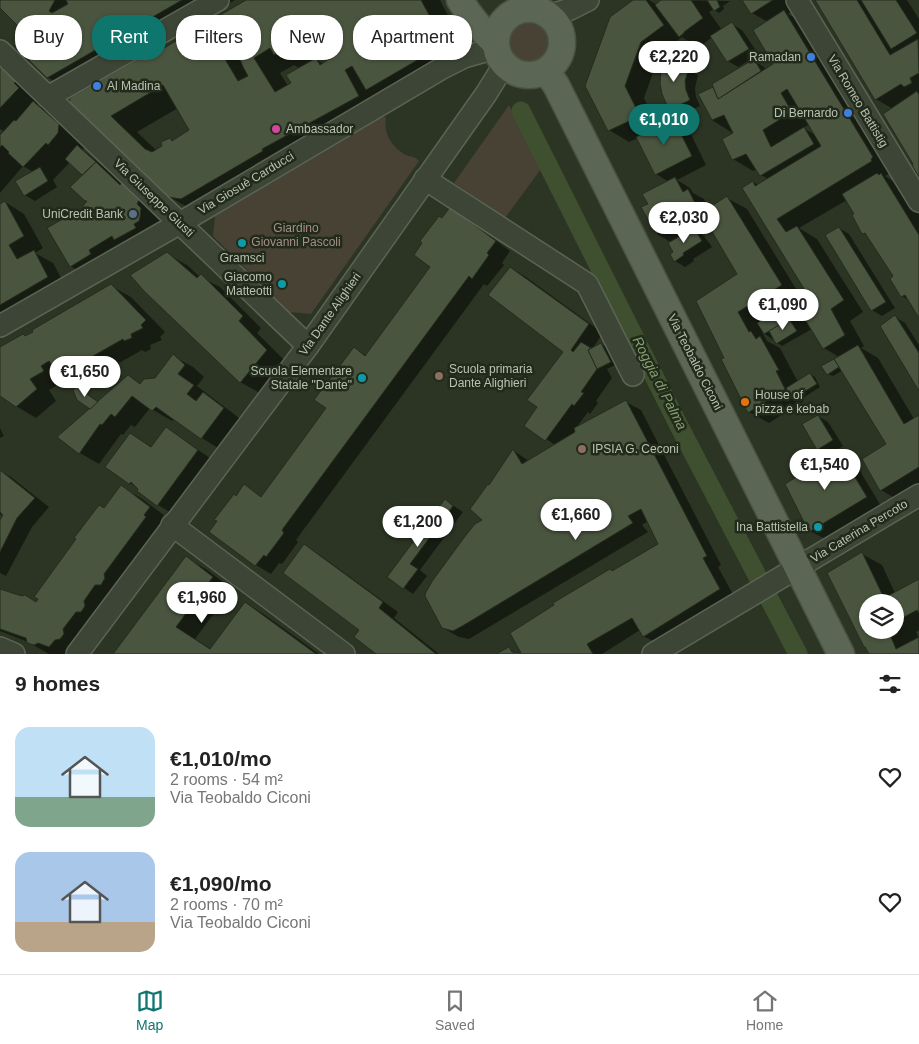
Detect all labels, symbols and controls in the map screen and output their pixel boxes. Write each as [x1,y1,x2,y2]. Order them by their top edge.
chip: Buy [15,15,82,60]
chip: Rent [92,15,166,60]
chip: Filters [176,15,261,60]
chip: New [271,15,343,60]
chip: Apartment [353,15,472,60]
pin: €2,220 [633,41,715,83]
text: €2,220 [650,48,698,65]
place label: Ramadan [749,50,801,64]
marker: Ramadan [805,51,817,63]
street label: Via Romeo Battistig [825,52,891,150]
place label: Al Madina [107,79,161,93]
marker: Al Madina [91,80,103,92]
pin: €1,010 [623,104,705,146]
place label: Di Bernardo [774,106,838,120]
marker: Di Bernardo [842,107,854,119]
text: €1,010 [640,111,688,128]
place label: Ambassador [286,122,353,136]
marker: Ambassador [270,123,282,135]
street label: Via Giosuè Carducci [196,149,296,217]
street label: Via Giuseppe Giusti [111,156,197,240]
pin: €2,030 [643,202,725,244]
place label: UniCredit Bank [42,207,124,221]
marker: UniCredit Bank [127,208,139,220]
text: €2,030 [660,209,708,226]
park label: Giardino Giovanni Pascoli [251,221,341,249]
marker: Gramsci [236,237,248,249]
place label: Gramsci [220,251,264,265]
place label: Giacomo Matteotti [224,270,272,298]
street label: Via Dante Alighieri [296,270,364,358]
marker: Giacomo Matteotti [276,278,288,290]
pin: €1,090 [742,288,824,331]
text: €1,090 [759,296,807,313]
street label: Via Teobaldo Ciconi [665,312,725,412]
water label: Roggia di Palma [630,334,691,433]
pin: €1,650 [44,356,126,398]
place label: Scuola primaria Dante Alighieri [449,362,533,390]
text: €1,650 [61,363,109,380]
place label: Scuola Elementare Statale "Dante" [251,364,352,392]
marker: Scuola primaria Dante Alighieri [433,370,445,382]
marker: Scuola Elementare Statale "Dante" [356,372,368,384]
place label: House of pizza e kebab [755,388,829,416]
marker: House of pizza e kebab [739,396,751,408]
place label: IPSIA G. Ceconi [592,442,679,456]
marker: IPSIA G. Ceconi [576,443,588,455]
pin: €1,540 [784,448,866,491]
text: €1,540 [801,456,849,473]
street label: Via Caterina Percoto [808,496,910,565]
pin: €1,660 [535,498,617,541]
pin: €1,200 [377,506,459,548]
text: €1,660 [552,506,600,523]
text: €1,200 [394,513,442,530]
place label: Ina Battistella [736,520,808,534]
marker: Ina Battistella [812,521,824,533]
pin: €1,960 [161,582,243,624]
text: €1,960 [178,589,226,606]
map controls [859,594,904,639]
button: layers [859,594,904,639]
icon: filters [876,670,904,698]
text: 9 homes [15,672,100,695]
icon: home [55,747,115,807]
text: €1,010/mo [170,747,272,770]
icon: heart [876,763,904,791]
text: 2 rooms · 54 m² [170,771,283,788]
text: Via Teobaldo Ciconi [170,789,311,806]
icon: home [55,872,115,932]
text: €1,090/mo [170,872,272,895]
icon: heart [876,888,904,916]
text: 2 rooms · 70 m² [170,896,283,913]
text: Via Teobaldo Ciconi [170,914,311,931]
tab: Map [136,987,164,1033]
tab: Saved [435,987,475,1033]
tab: Home [746,987,783,1033]

